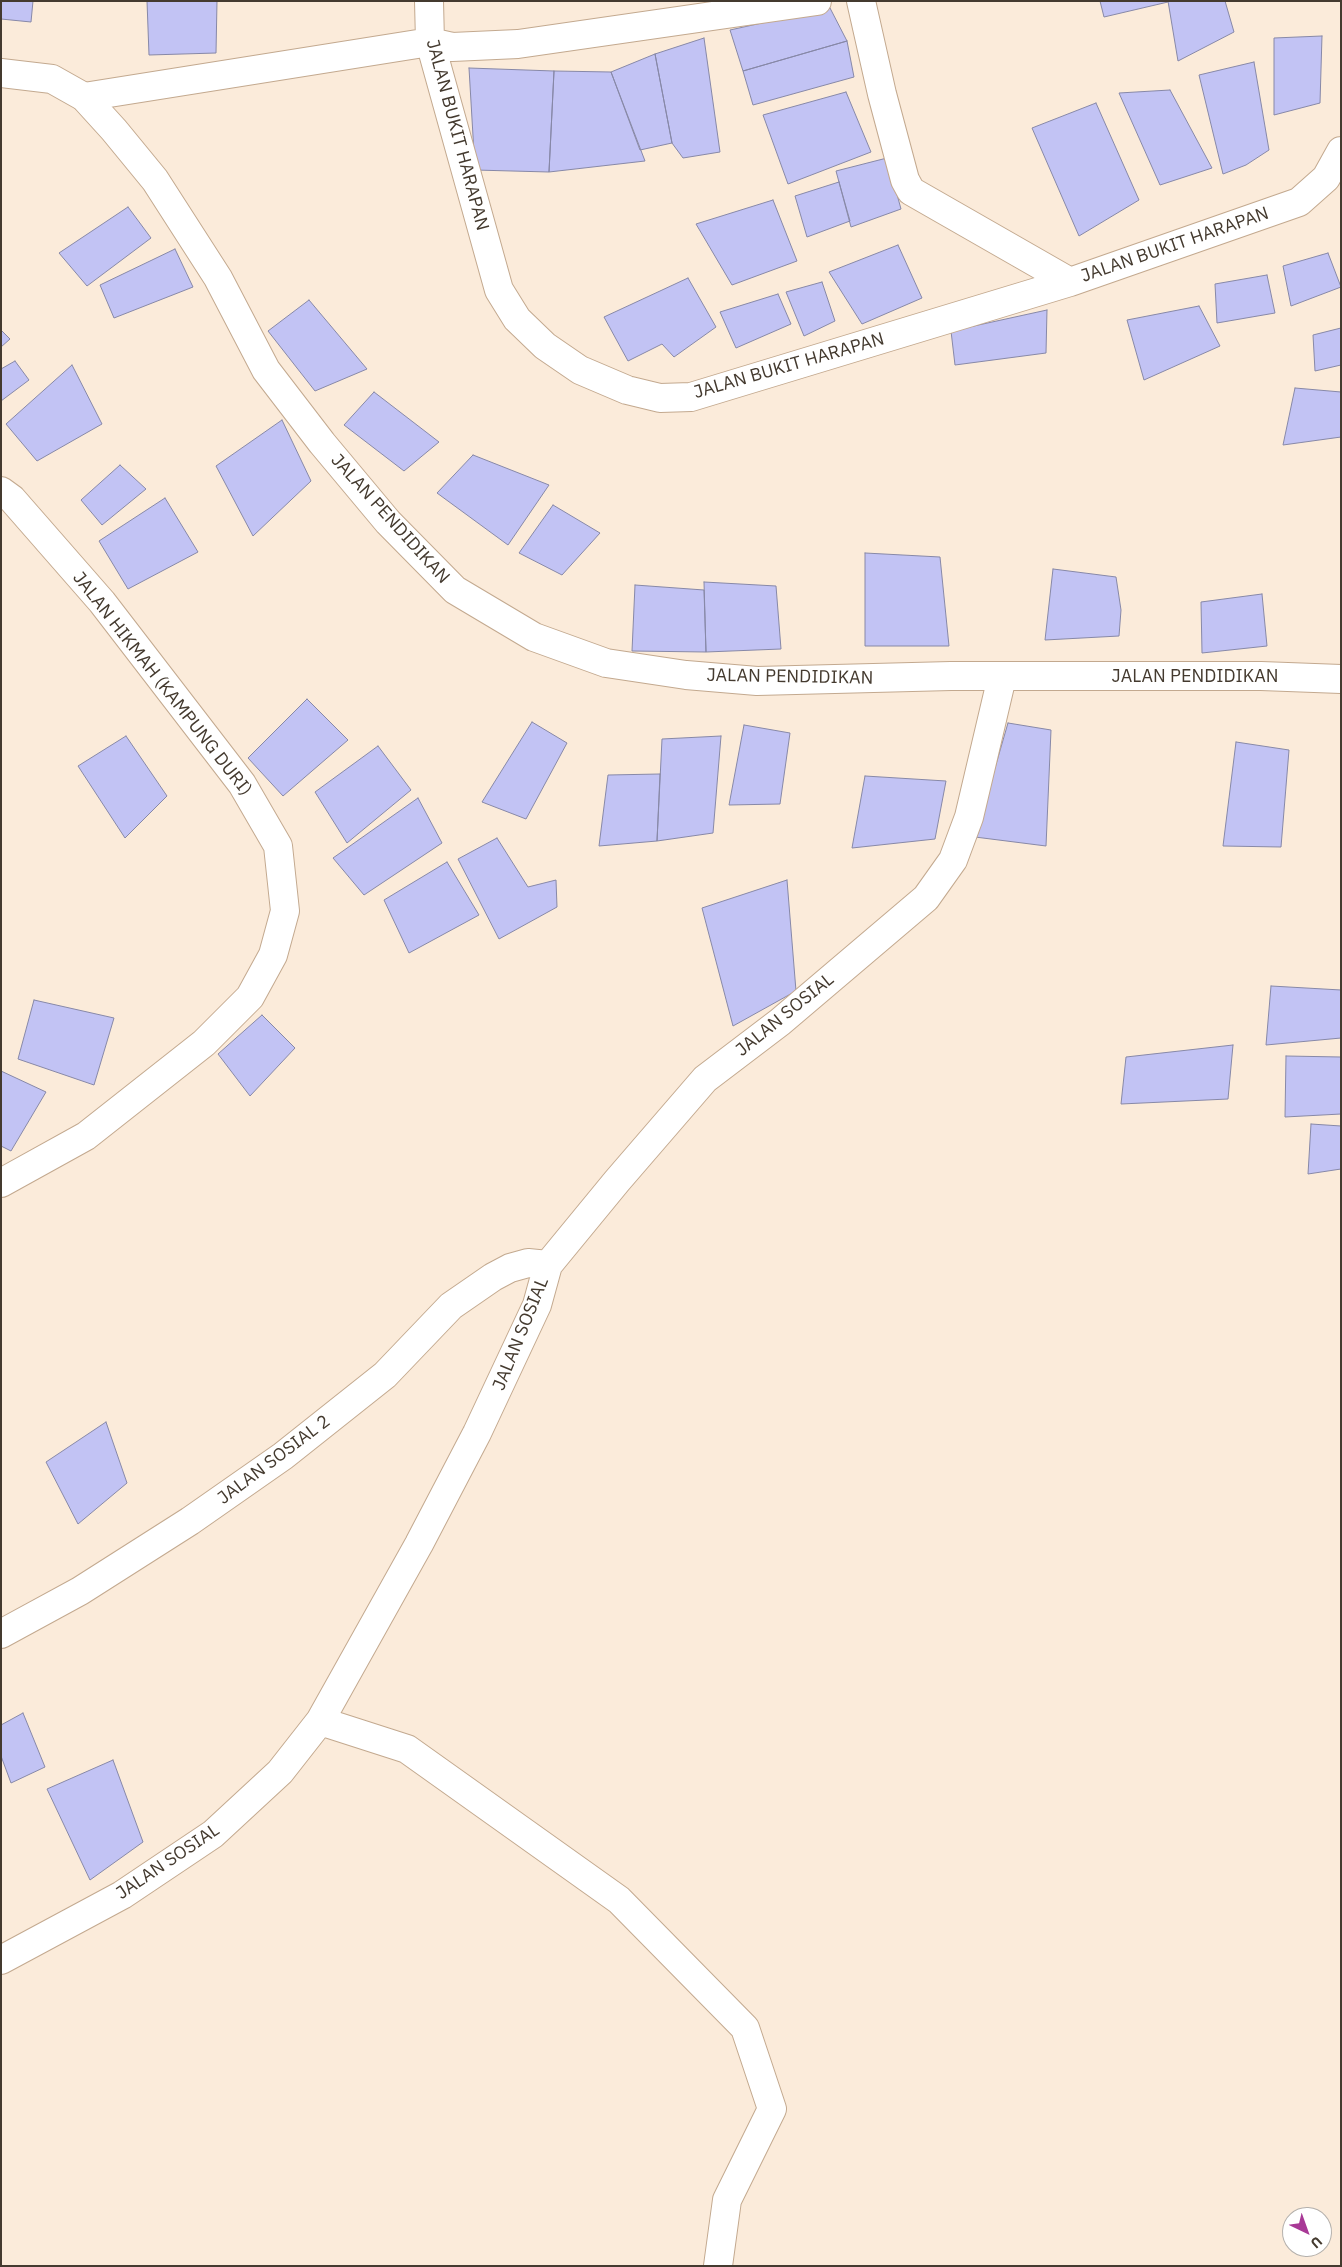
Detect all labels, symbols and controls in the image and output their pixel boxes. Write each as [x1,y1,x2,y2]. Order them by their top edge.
street label: JALAN BUKIT HARAPAN [421,37,493,233]
street label: JALAN BUKIT HARAPAN [1078,203,1272,287]
street label: JALAN BUKIT HARAPAN [691,328,887,404]
street label: JALAN PENDIDIKAN [326,450,454,588]
street label: JALAN HIKMAH (KAMPUNG DURI) [68,568,256,800]
street label: JALAN PENDIDIKAN [706,665,874,689]
street label: JALAN PENDIDIKAN [1112,666,1278,688]
street label: JALAN SOSIAL [732,969,838,1061]
street label: JALAN SOSIAL [489,1274,553,1394]
street label: JALAN SOSIAL 2 [214,1411,334,1509]
street label: JALAN SOSIAL [112,1820,224,1904]
north arrow [1282,2207,1332,2257]
text: U [1307,2232,1326,2252]

